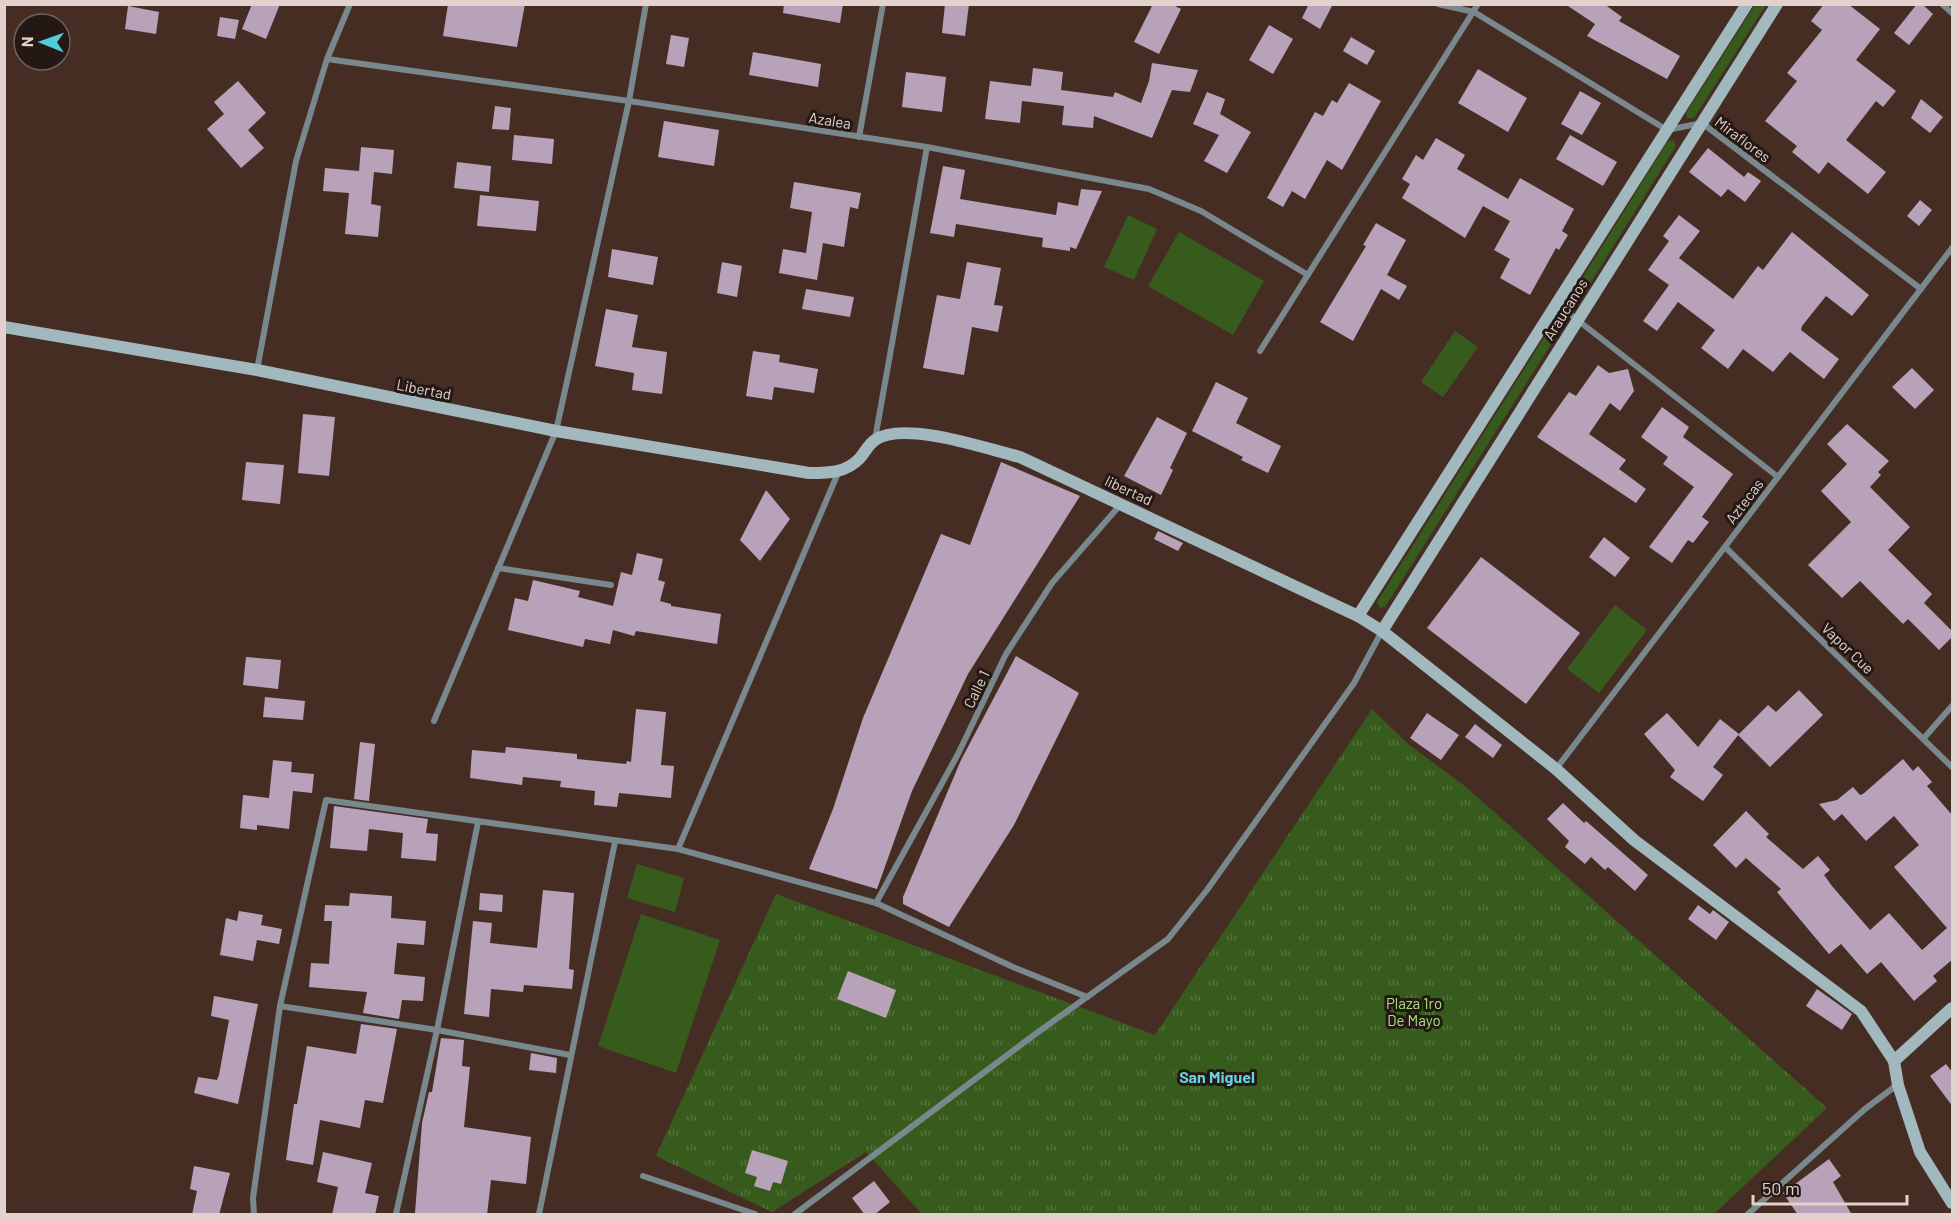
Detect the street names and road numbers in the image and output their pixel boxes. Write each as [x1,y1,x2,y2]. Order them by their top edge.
street label: Azalea [808,108,852,132]
street label: Miraflores [1712,112,1774,166]
street label: Araucanos [1539,275,1591,343]
street label: Libertad [395,375,453,403]
street label: libertad [1102,471,1156,509]
street label: Aztecas [1721,475,1767,527]
street label: Vapor Cue [1818,619,1878,677]
street label: Calle 1 [959,667,993,711]

